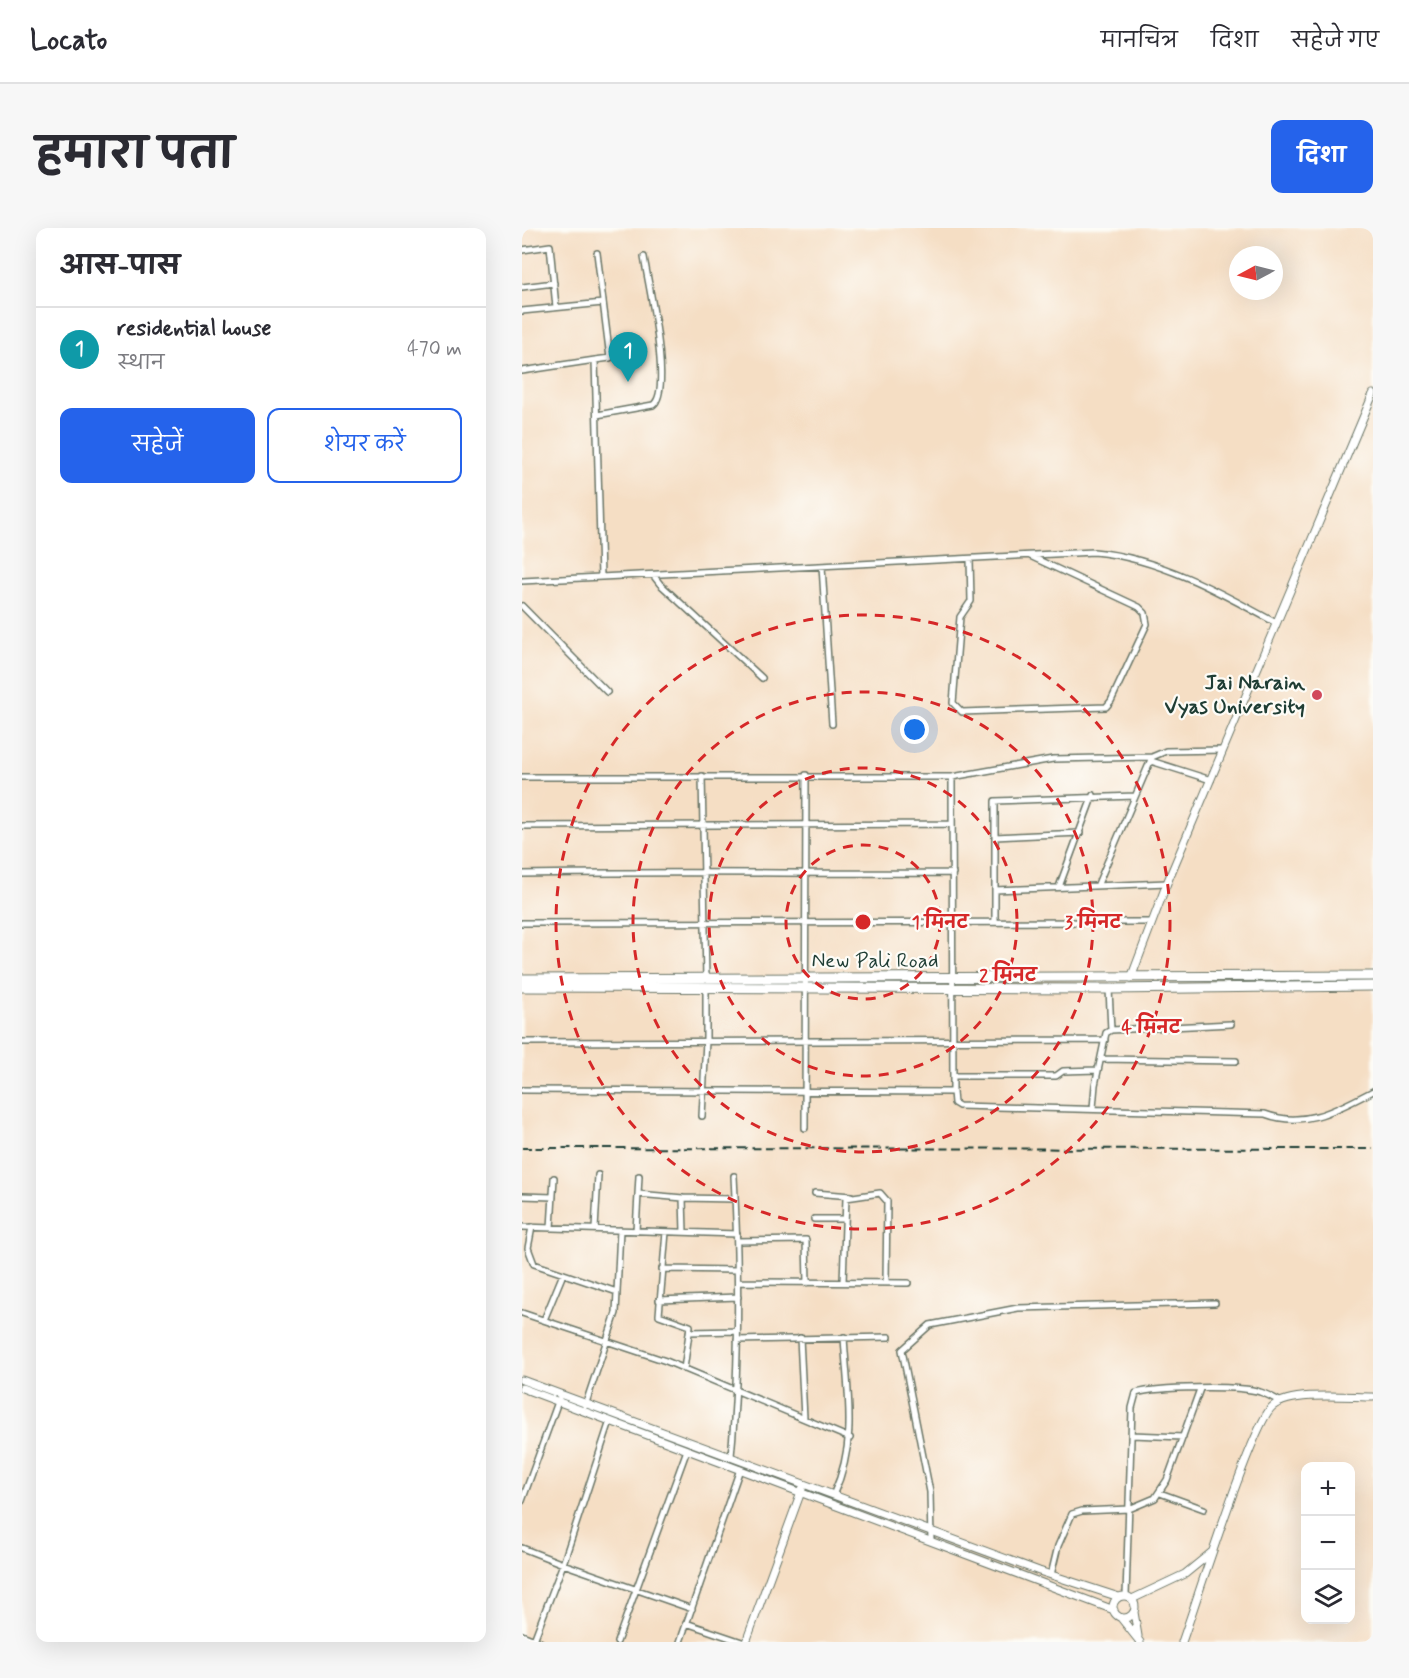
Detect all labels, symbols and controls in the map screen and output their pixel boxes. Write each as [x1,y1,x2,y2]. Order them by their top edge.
text: Locato [30,23,107,60]
text: मानचित्र [1101,27,1178,55]
text: दिशा [1211,27,1258,55]
text: सहेजे गए [1291,27,1379,55]
button: दिशा [1271,120,1373,193]
text: हमारा पता [36,128,234,183]
north arrow [1229,246,1283,300]
text: आस-पास [60,250,180,284]
text: residential house [117,315,271,343]
pin: 1 [608,332,648,382]
text: 1 [75,336,84,363]
text: 470 m [407,336,462,363]
text: स्थान [117,350,164,377]
button: सहेजें [60,408,255,483]
button: शेयर करें [267,408,462,483]
place label: Jai Narain Vyas University [1164,669,1306,721]
marker: Jai Narain Vyas University [1310,688,1324,702]
your location [900,715,929,744]
text: 1 मिनट [912,907,970,935]
text: 3 मिनट [1065,907,1124,935]
centre of rings [853,912,873,932]
street label: New Pali Road [811,947,939,975]
text: 2 मिनट [979,960,1039,988]
text: 4 मिनट [1121,1012,1183,1040]
map controls [1301,1462,1355,1624]
button: + [1301,1462,1355,1516]
button: − [1301,1516,1355,1570]
button: layers [1301,1570,1355,1624]

